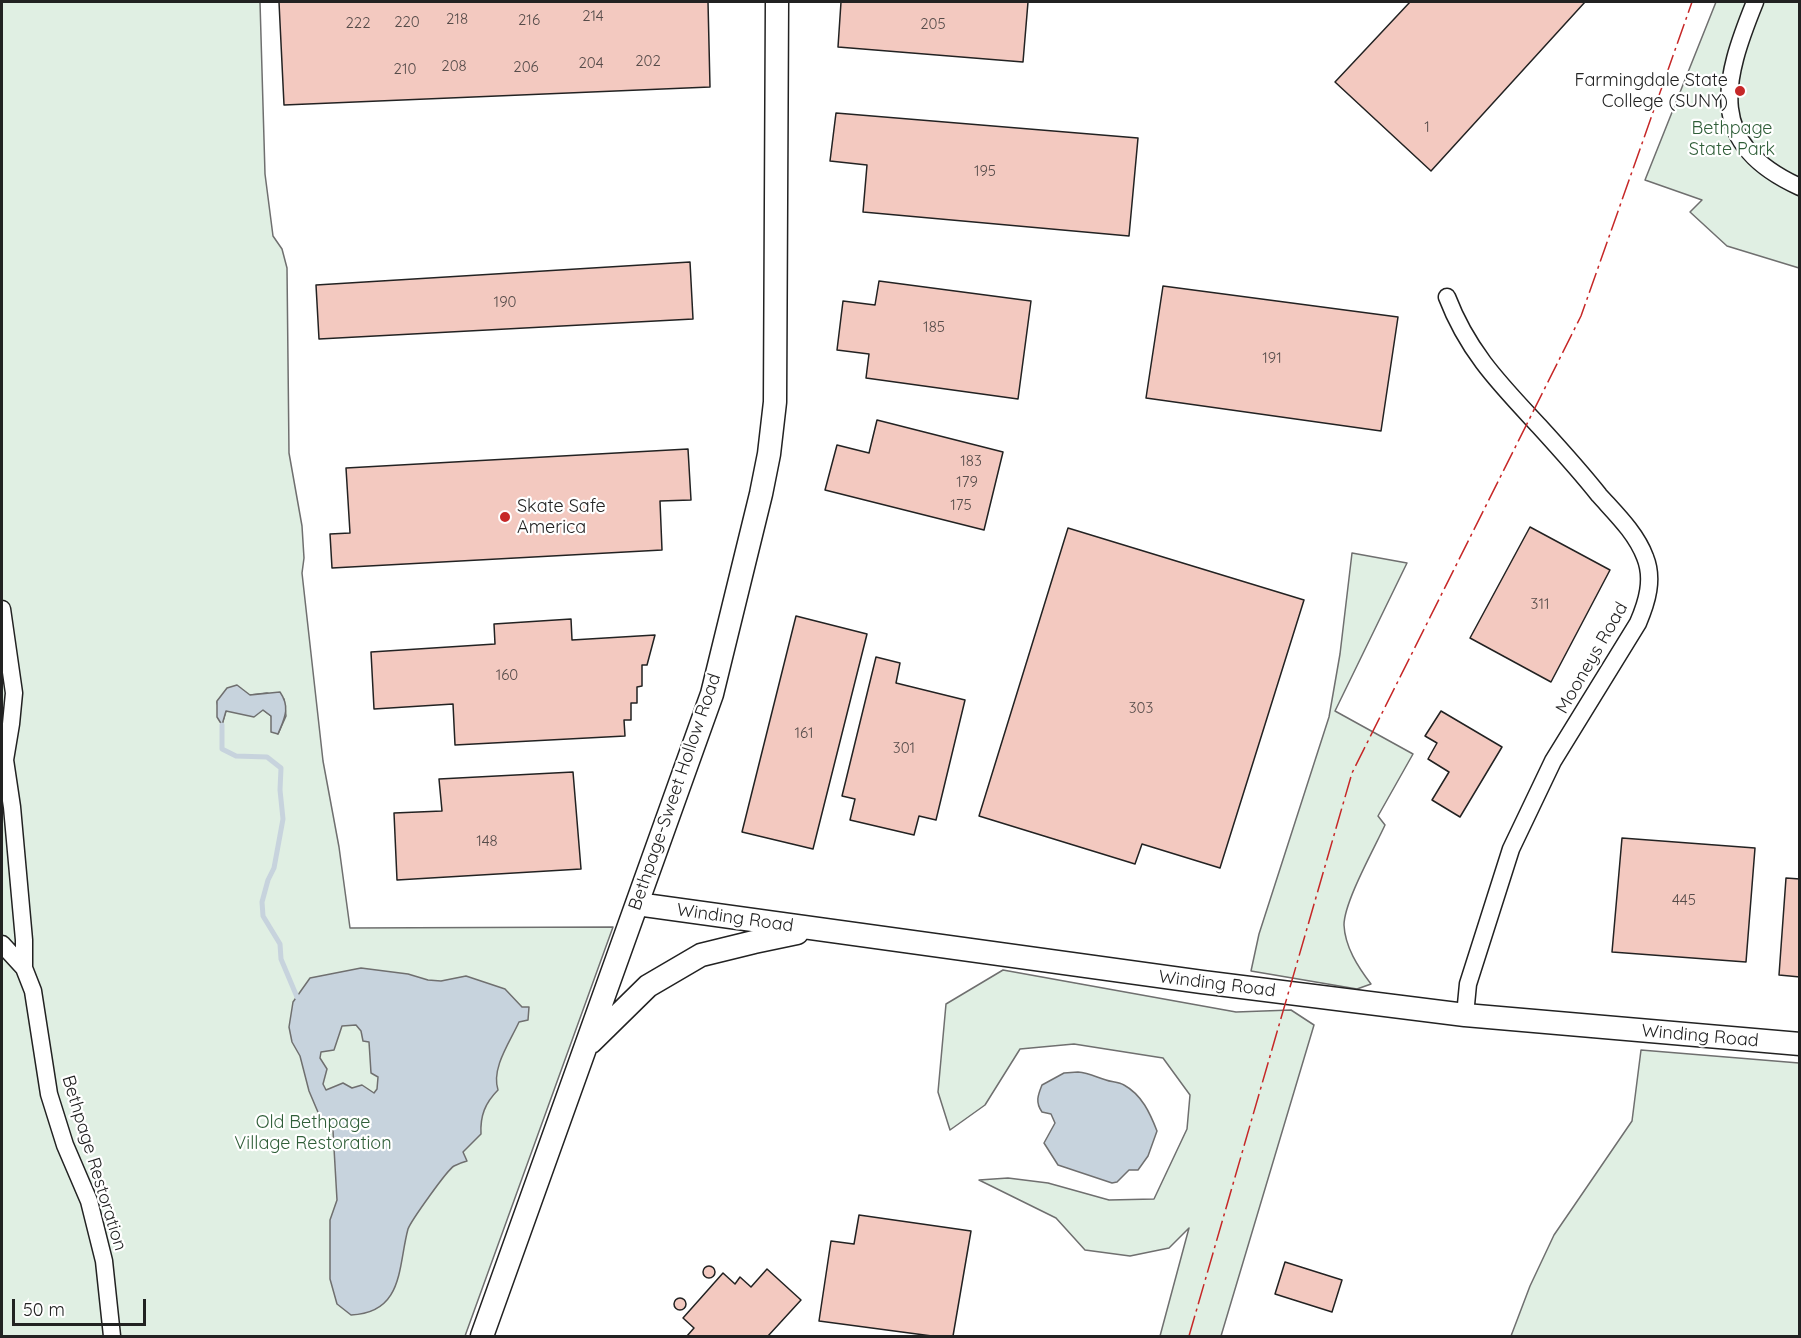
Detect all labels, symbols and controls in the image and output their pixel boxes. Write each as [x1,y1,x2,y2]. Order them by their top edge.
house number: 214 [582,7,604,25]
house number: 218 [446,10,468,28]
house number: 216 [518,11,540,29]
house number: 220 [394,13,420,31]
house number: 222 [346,14,370,32]
house number: 205 [920,15,946,33]
house number: 202 [635,52,661,70]
house number: 204 [578,54,604,72]
house number: 208 [441,57,467,75]
house number: 206 [513,58,539,76]
house number: 210 [394,60,416,78]
place label: Farmingdale State College (SUNY) [1575,70,1728,112]
marker: Farmingdale State College (SUNY) [1733,84,1747,98]
house number: 1 [1424,118,1430,136]
park label: Bethpage State Park [1689,118,1775,160]
house number: 195 [974,162,996,180]
house number: 190 [494,293,516,311]
house number: 185 [923,318,945,336]
house number: 191 [1262,349,1282,367]
house number: 183 [960,452,982,470]
house number: 179 [956,473,978,491]
place label: Skate Safe America [517,496,606,538]
house number: 175 [950,496,972,514]
marker: Skate Safe America [498,510,512,524]
house number: 311 [1531,595,1549,613]
street label: Mooneys Road [1551,598,1633,718]
house number: 160 [496,666,518,684]
street label: Bethpage-Sweet Hollow Road [624,671,726,913]
house number: 303 [1129,699,1153,717]
house number: 161 [794,724,814,742]
house number: 301 [893,739,915,757]
house number: 148 [476,832,498,850]
house number: 445 [1672,891,1696,909]
street label: Winding Road [675,899,795,937]
street label: Winding Road [1157,966,1277,1002]
street label: Winding Road [1640,1020,1760,1052]
street label: Bethpage Restoration [57,1073,131,1253]
park label: Old Bethpage Village Restoration [234,1112,392,1154]
scale bar [15,1287,148,1325]
text: 50 m [23,1298,65,1321]

